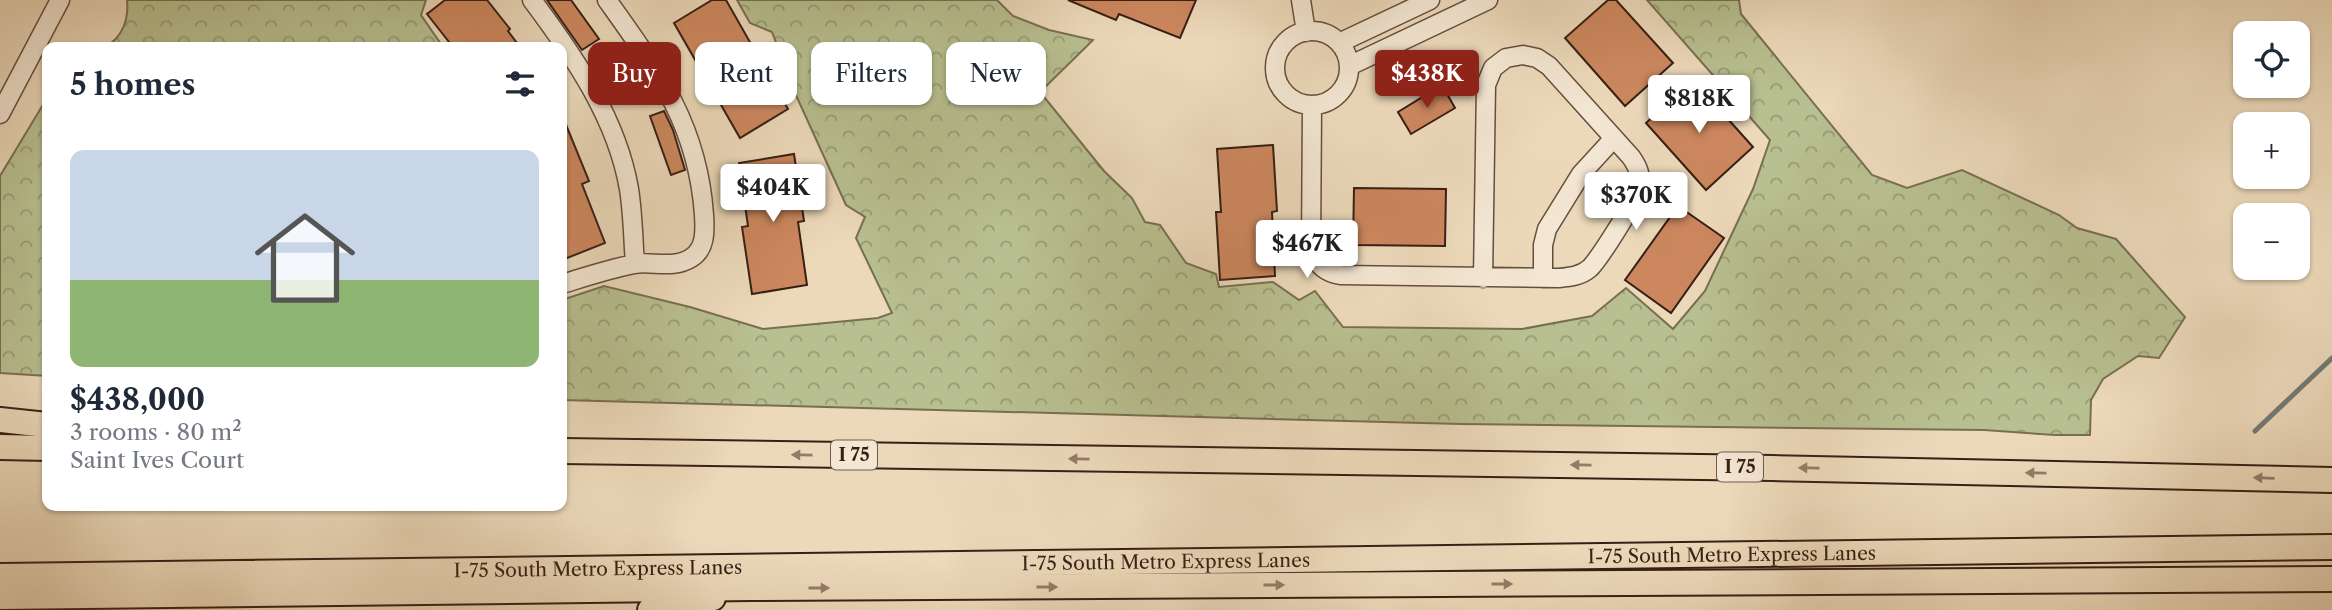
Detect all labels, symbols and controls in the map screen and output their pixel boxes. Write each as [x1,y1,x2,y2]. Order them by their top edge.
map controls [2233,21,2310,280]
button: locate [2233,21,2310,98]
chip: Buy [588,42,681,105]
chip: Rent [695,42,797,105]
chip: Filters [811,42,932,105]
chip: New [946,42,1046,105]
pin: $438K [1378,50,1476,110]
text: $438K [1391,59,1463,87]
icon: filters [501,65,539,103]
text: 5 homes [70,66,195,103]
pin: $818K [1650,76,1748,135]
text: $818K [1664,84,1734,112]
button: + [2233,112,2310,189]
pin: $404K [724,164,822,224]
text: $404K [736,173,810,201]
pin: $370K [1587,173,1685,232]
text: $370K [1601,181,1671,209]
icon: home [242,195,368,321]
button: − [2233,203,2310,280]
pin: $467K [1258,220,1356,280]
text: $467K [1272,229,1342,257]
text: $438,000 [70,381,205,418]
text: 3 rooms · 80 m² [70,418,242,446]
road number: I 75 [831,440,877,470]
text: Saint Ives Court [70,446,244,474]
one-way arrow [791,449,813,461]
road number: I 75 [1717,452,1763,481]
one-way arrow [1068,453,1090,464]
one-way arrow [1570,459,1592,471]
one-way arrow [1798,463,1820,474]
one-way arrow [2025,467,2047,479]
one-way arrow [2253,472,2275,483]
street label: I-75 South Metro Express Lanes [1588,541,1876,568]
street label: I-75 South Metro Express Lanes [1022,548,1310,575]
street label: I-75 South Metro Express Lanes [454,555,742,582]
one-way arrow [1491,578,1513,590]
one-way arrow [1263,579,1285,591]
one-way arrow [1036,581,1058,593]
one-way arrow [808,582,830,594]

